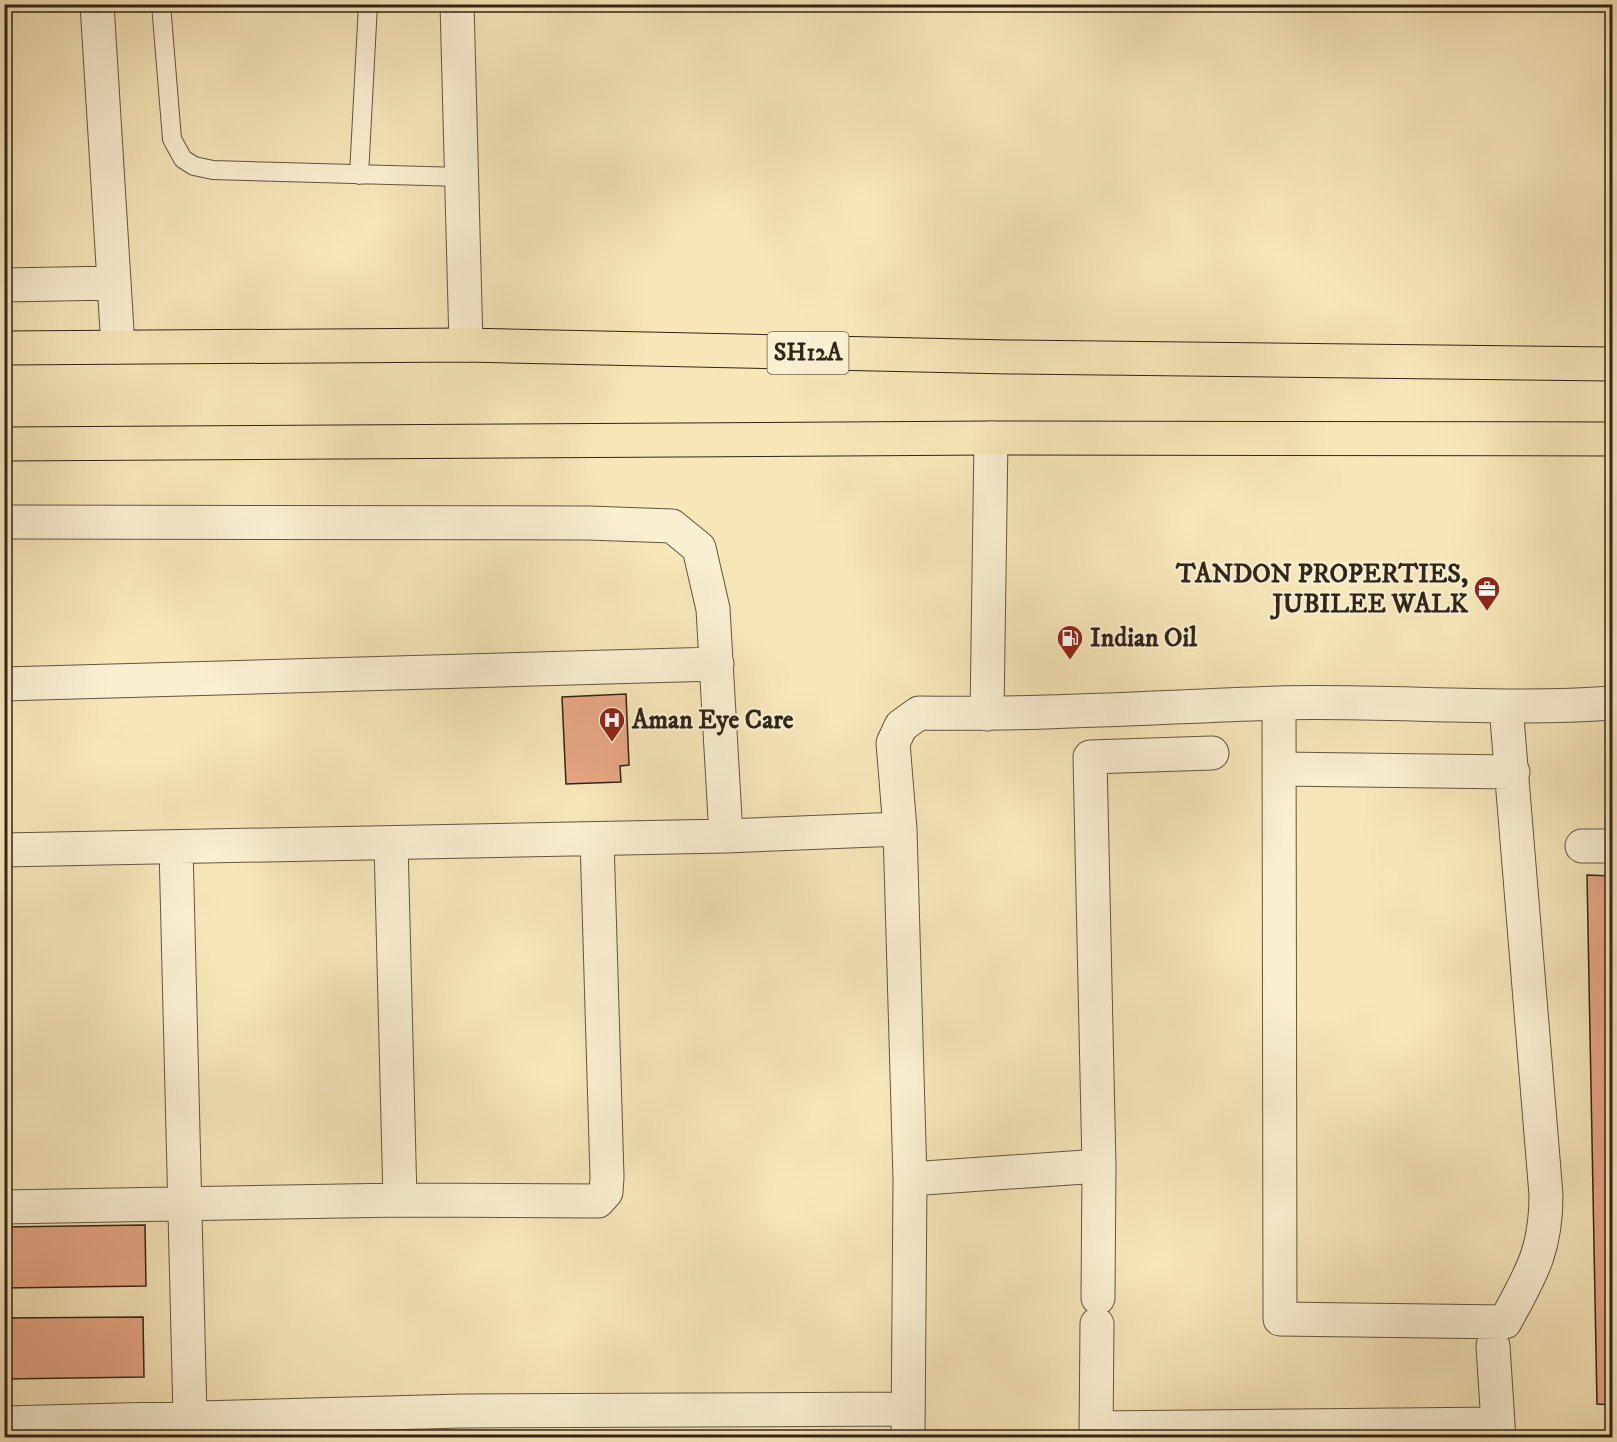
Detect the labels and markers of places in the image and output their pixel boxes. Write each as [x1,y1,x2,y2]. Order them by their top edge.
place label: TANDON PROPERTIES, JUBILEE WALK [1175,558,1469,621]
office icon: TANDON PROPERTIES, JUBILEE WALK [1472,574,1502,612]
place label: Indian Oil [1090,622,1198,655]
fuel station icon: Indian Oil [1055,623,1085,661]
place label: Aman Eye Care [631,704,794,737]
hospital icon: Aman Eye Care [597,705,627,743]

